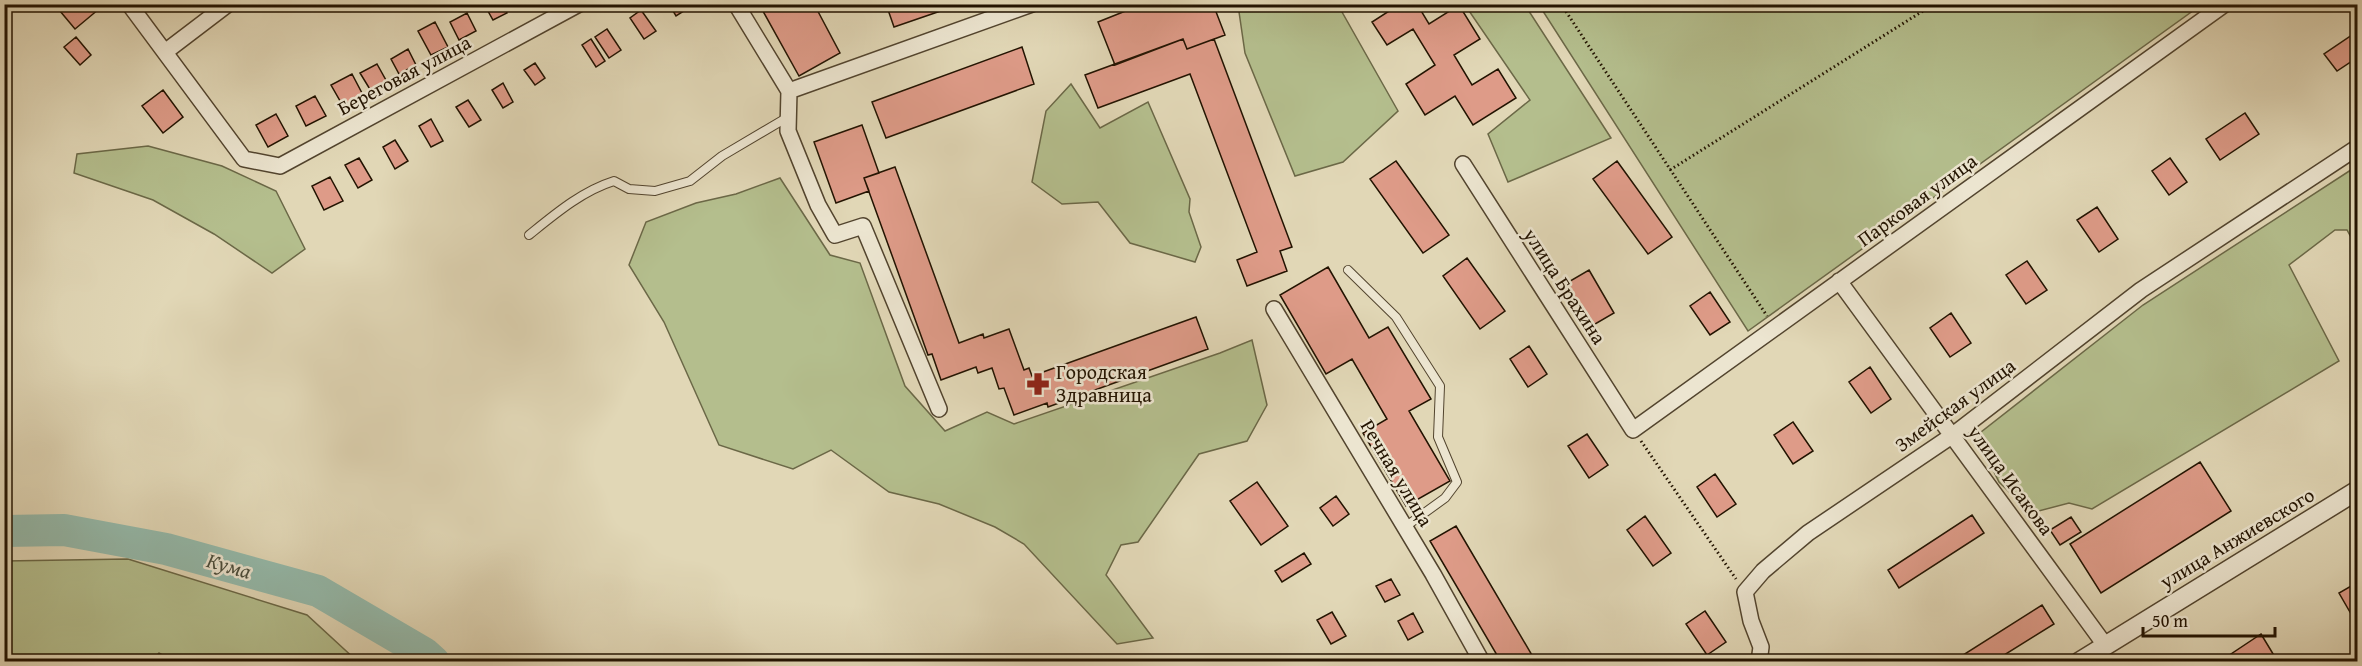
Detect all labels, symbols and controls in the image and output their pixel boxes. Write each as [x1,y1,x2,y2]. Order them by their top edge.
street label: Береговая улица [332,27,476,122]
street label: Парковая улица [1851,146,1983,253]
street label: улица Брахина [1516,221,1614,350]
street label: Змейская улица [1888,350,2022,458]
place label: Городская Здравница [1056,357,1152,409]
pharmacy icon: Городская Здравница [1025,371,1051,397]
street label: Речная улица [1354,414,1441,532]
street label: улица Исакова [1961,418,2062,541]
street label: улица Анжиевского [2153,480,2320,596]
water label: Кума [203,544,255,587]
scale bar [2143,600,2275,638]
text: 50 m [2152,607,2188,634]

